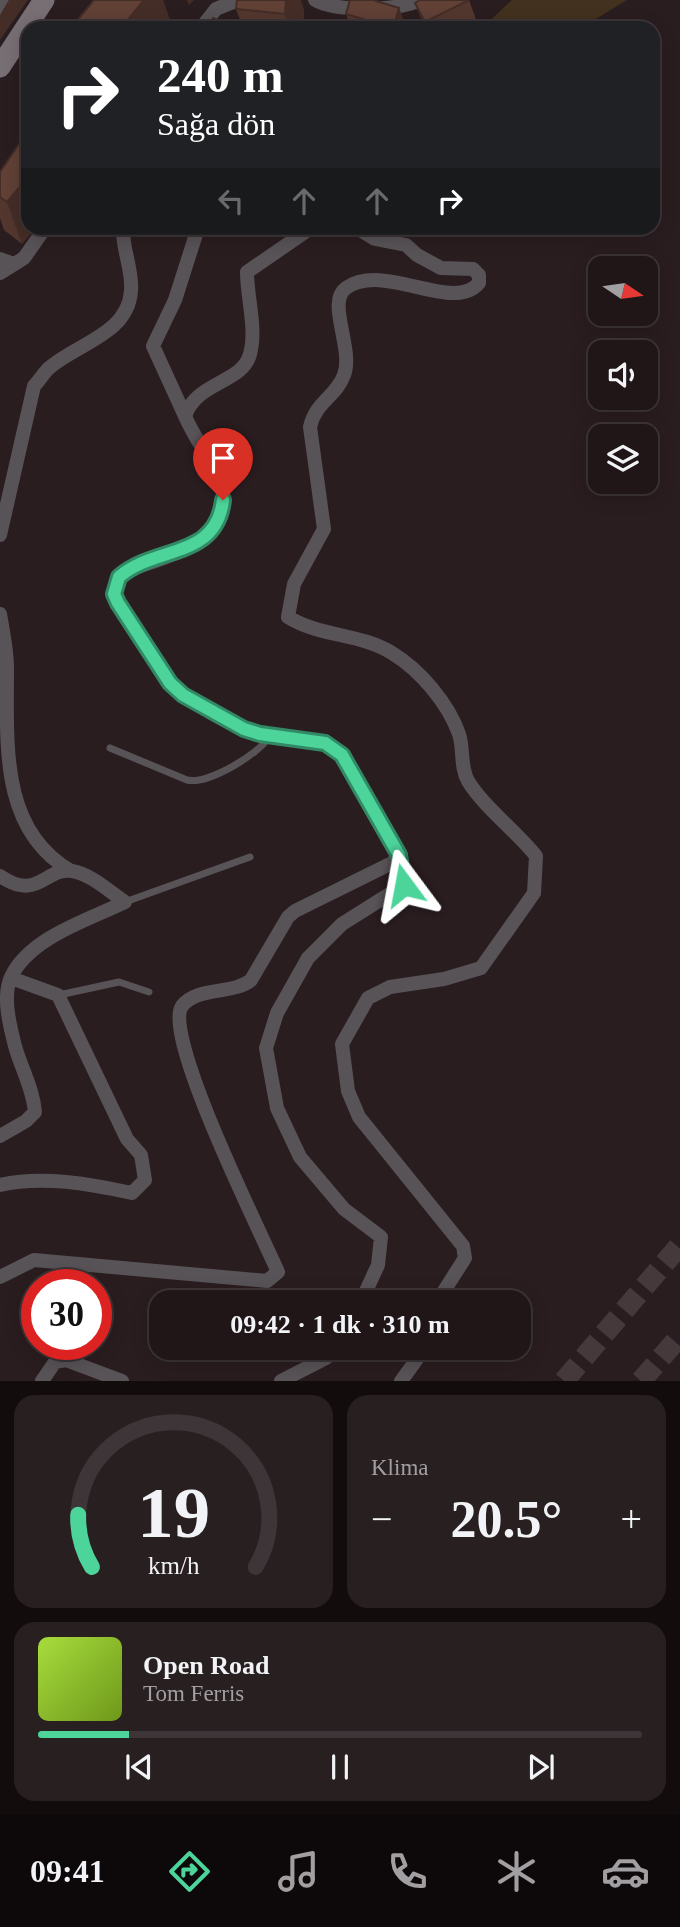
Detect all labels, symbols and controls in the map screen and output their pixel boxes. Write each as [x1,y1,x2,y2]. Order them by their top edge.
text: 240 m [157,48,284,103]
icon: right [42,49,133,140]
text: Sağa dön [157,106,275,142]
icon: left [212,182,250,220]
icon: ahead [285,182,323,220]
icon: ahead [358,182,396,220]
icon: right [431,182,469,220]
north arrow [588,256,658,326]
map controls [588,256,658,494]
button: sound [588,340,658,410]
button: layers [588,424,658,494]
pin [193,428,253,500]
icon: arrive [204,439,242,477]
position arrow [367,848,441,922]
speed limit sign: 30 [21,1269,112,1360]
text: 09:42 · 1 dk · 310 m [230,1310,450,1339]
text: Klima [371,1455,429,1480]
text: 19 [137,1473,210,1554]
text: 20.5° [451,1491,562,1548]
text: − [371,1498,392,1540]
text: + [621,1498,642,1540]
text: km/h [148,1552,200,1579]
text: Open Road [143,1651,269,1680]
text: Tom Ferris [143,1681,244,1706]
icon: previous [120,1748,158,1786]
icon: pause [321,1748,359,1786]
icon: next [522,1748,560,1786]
icon: directions [165,1847,214,1896]
icon: music [274,1847,323,1896]
icon: phone [383,1847,432,1896]
icon: climate [492,1847,541,1896]
icon: car [601,1847,650,1896]
text: 09:41 [30,1853,105,1889]

